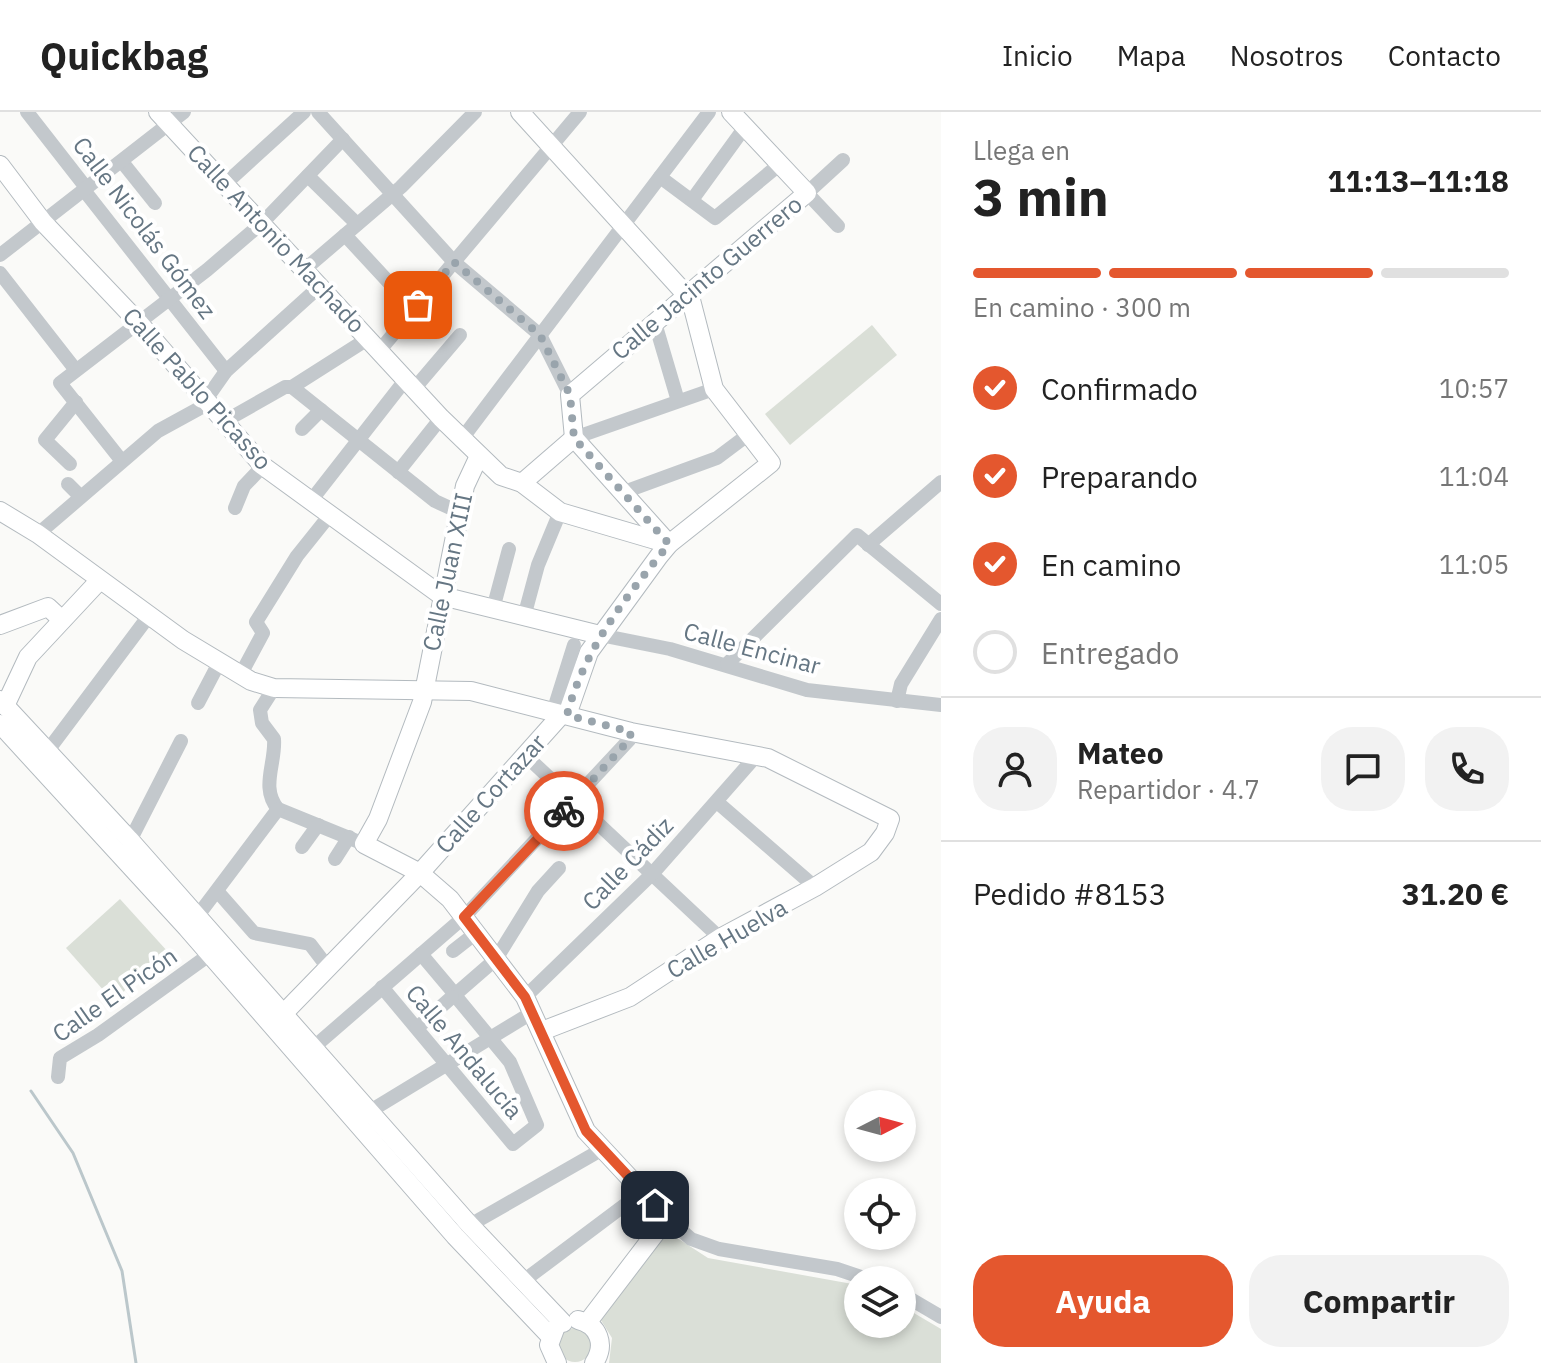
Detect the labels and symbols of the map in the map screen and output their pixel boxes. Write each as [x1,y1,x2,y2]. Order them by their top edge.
street label: Calle Nicolás Gómez [66,130,224,325]
street label: Calle Antonio Machado [181,137,373,340]
street label: Calle Jacinto Guerrero [604,188,809,367]
pin [384,271,452,339]
street label: Calle Pablo Picasso [116,300,279,476]
street label: Calle Juan XIII [415,490,479,654]
street label: Calle Encinar [680,614,824,682]
street label: Calle Cortazar [428,726,553,860]
courier [524,771,604,851]
street label: Calle Cádiz [575,810,680,917]
street label: Calle Huelva [660,891,793,985]
street label: Calle El Picón [46,939,183,1049]
street label: Calle Andalucía [399,977,531,1125]
north arrow [844,1090,916,1162]
pin [621,1171,689,1239]

